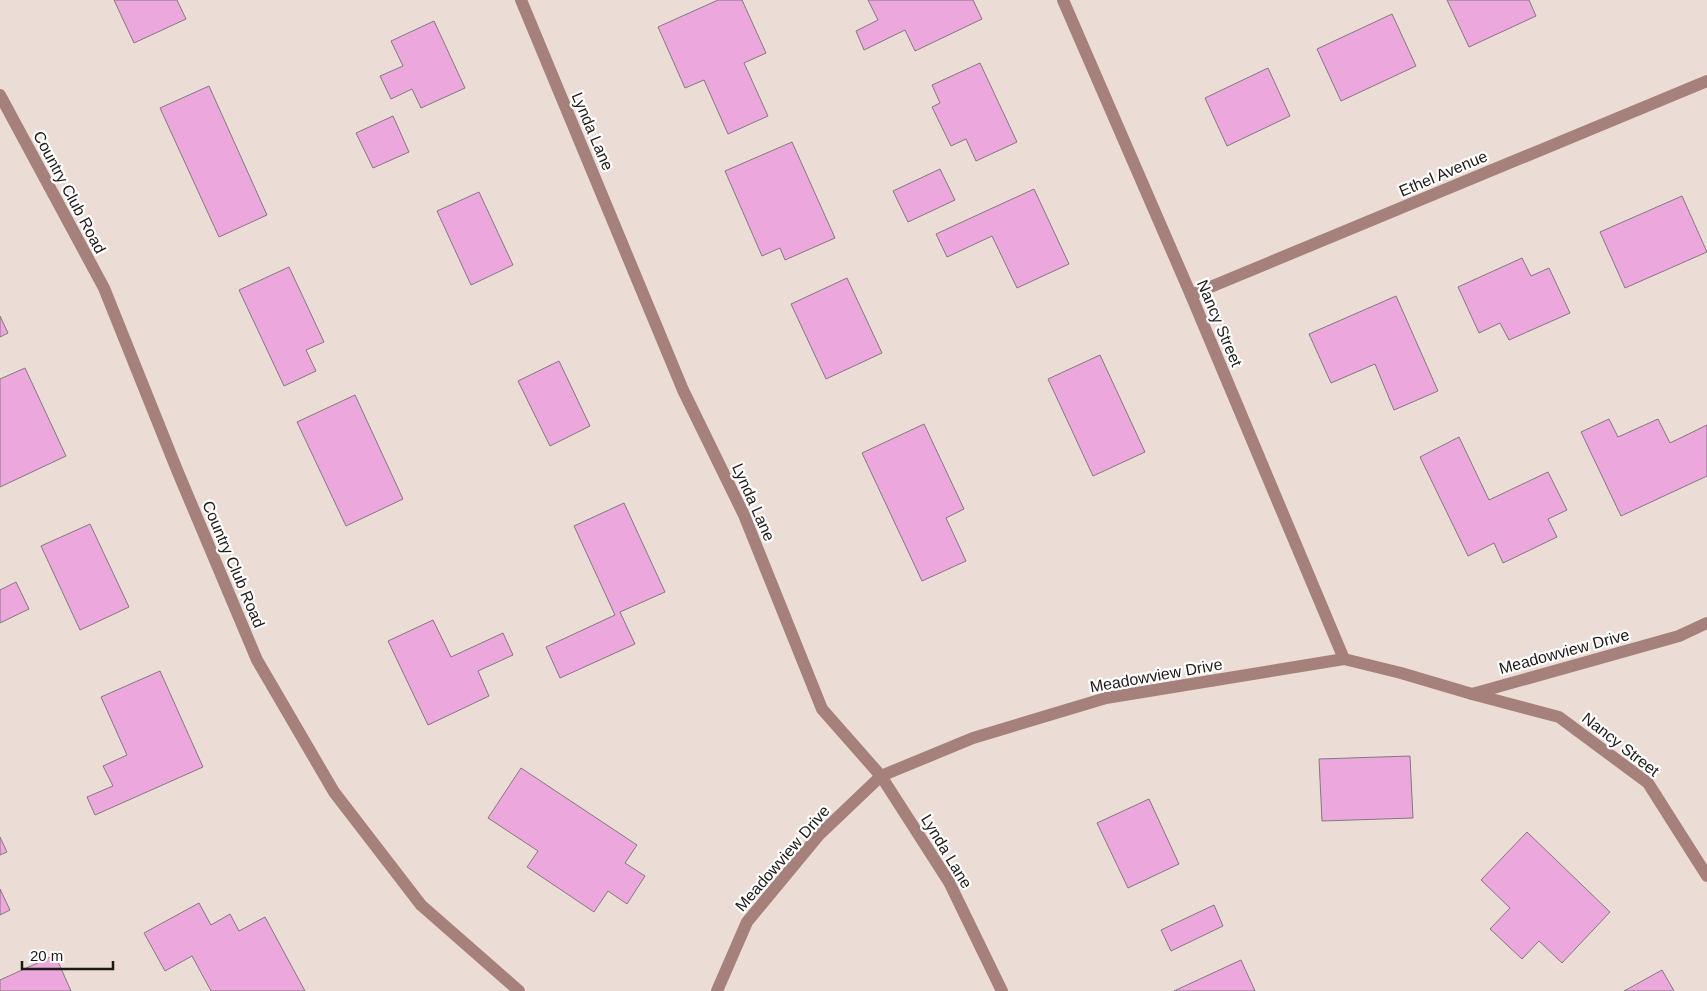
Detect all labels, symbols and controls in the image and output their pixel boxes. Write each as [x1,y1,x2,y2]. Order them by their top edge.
street label: Lynda Lane [568,90,617,173]
street label: Country Club Road [30,128,109,256]
street label: Ethel Avenue [1397,147,1490,200]
street label: Nancy Street [1194,277,1246,370]
street label: Lynda Lane [729,461,778,544]
street label: Country Club Road [199,498,268,630]
street label: Meadowview Drive [1497,626,1631,677]
street label: Meadowview Drive [1088,655,1224,696]
street label: Nancy Street [1579,709,1663,780]
street label: Meadowview Drive [732,802,833,915]
street label: Lynda Lane [918,811,975,891]
scale bar [22,938,114,970]
text: 20 m [30,947,63,964]

